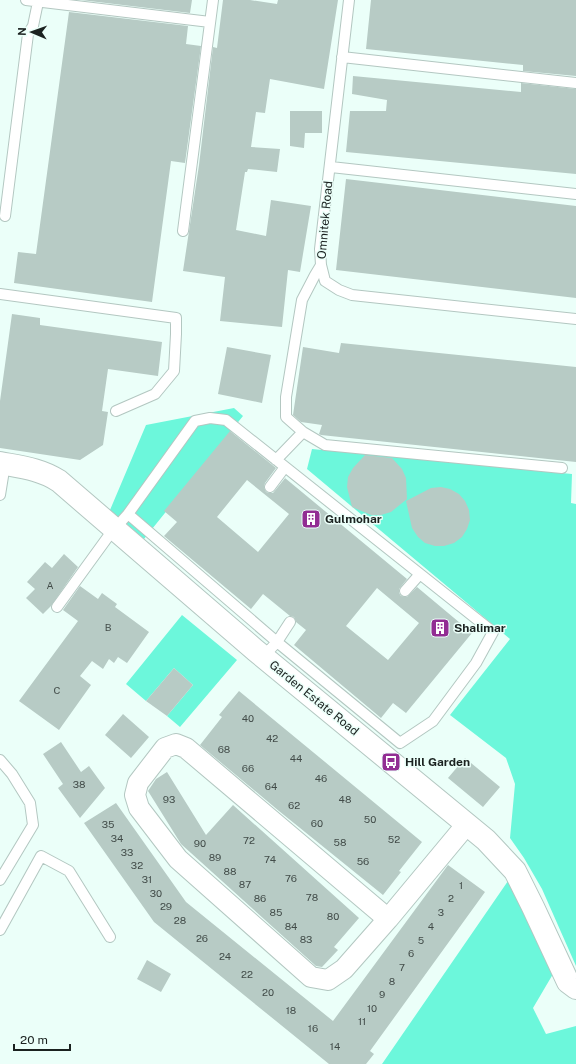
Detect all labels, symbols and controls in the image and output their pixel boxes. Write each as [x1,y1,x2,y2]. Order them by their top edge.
north arrow [12,12,52,52]
text: N [16,27,28,36]
street label: Omnitek Road [315,180,335,260]
building icon: Gulmohar [300,508,322,530]
place label: Gulmohar [325,512,382,526]
house number: A [46,579,54,591]
building icon: Shalimar [429,617,451,639]
house number: B [105,621,112,633]
place label: Shalimar [454,621,506,635]
street label: Garden Estate Road [267,658,361,738]
house number: C [54,684,61,696]
house number: 40 [242,712,254,724]
house number: 42 [266,732,278,744]
house number: 68 [218,743,230,755]
bus stop icon: Hill Garden [380,751,402,773]
house number: 44 [290,752,302,764]
place label: Hill Garden [405,755,470,769]
house number: 66 [242,762,254,774]
house number: 46 [315,772,327,784]
house number: 38 [73,778,85,790]
house number: 64 [265,780,277,792]
house number: 93 [163,793,175,805]
house number: 48 [339,793,351,805]
house number: 62 [288,799,300,811]
house number: 50 [364,813,376,825]
house number: 60 [311,817,323,829]
house number: 35 [102,818,114,830]
house number: 34 [111,832,123,844]
house number: 52 [388,833,400,845]
house number: 72 [243,834,255,846]
house number: 58 [334,836,346,848]
house number: 90 [194,837,206,849]
house number: 33 [121,846,133,858]
house number: 89 [209,851,221,863]
house number: 74 [264,853,276,865]
house number: 56 [357,855,369,867]
house number: 32 [131,859,143,871]
house number: 88 [224,865,236,877]
house number: 76 [285,872,297,884]
house number: 31 [142,873,152,885]
house number: 87 [239,878,251,890]
house number: 1 [459,879,463,891]
house number: 30 [150,887,162,899]
house number: 78 [306,891,318,903]
house number: 86 [254,892,266,904]
house number: 2 [448,892,454,904]
house number: 29 [160,900,172,912]
house number: 85 [270,906,282,918]
house number: 3 [438,906,444,918]
house number: 80 [327,910,339,922]
house number: 28 [174,914,186,926]
house number: 84 [285,920,297,932]
house number: 4 [428,920,434,932]
house number: 26 [196,932,208,944]
house number: 83 [300,933,312,945]
house number: 5 [418,934,424,946]
house number: 6 [408,947,414,959]
house number: 24 [219,950,231,962]
house number: 7 [399,961,405,973]
house number: 22 [241,968,253,980]
house number: 8 [389,975,395,987]
house number: 20 [262,986,274,998]
house number: 9 [379,988,385,1000]
house number: 10 [367,1002,377,1014]
house number: 18 [286,1004,296,1016]
house number: 11 [358,1015,366,1027]
house number: 16 [308,1022,318,1034]
scale bar [14,1026,70,1052]
text: 20 m [20,1033,48,1047]
house number: 14 [330,1040,340,1052]

